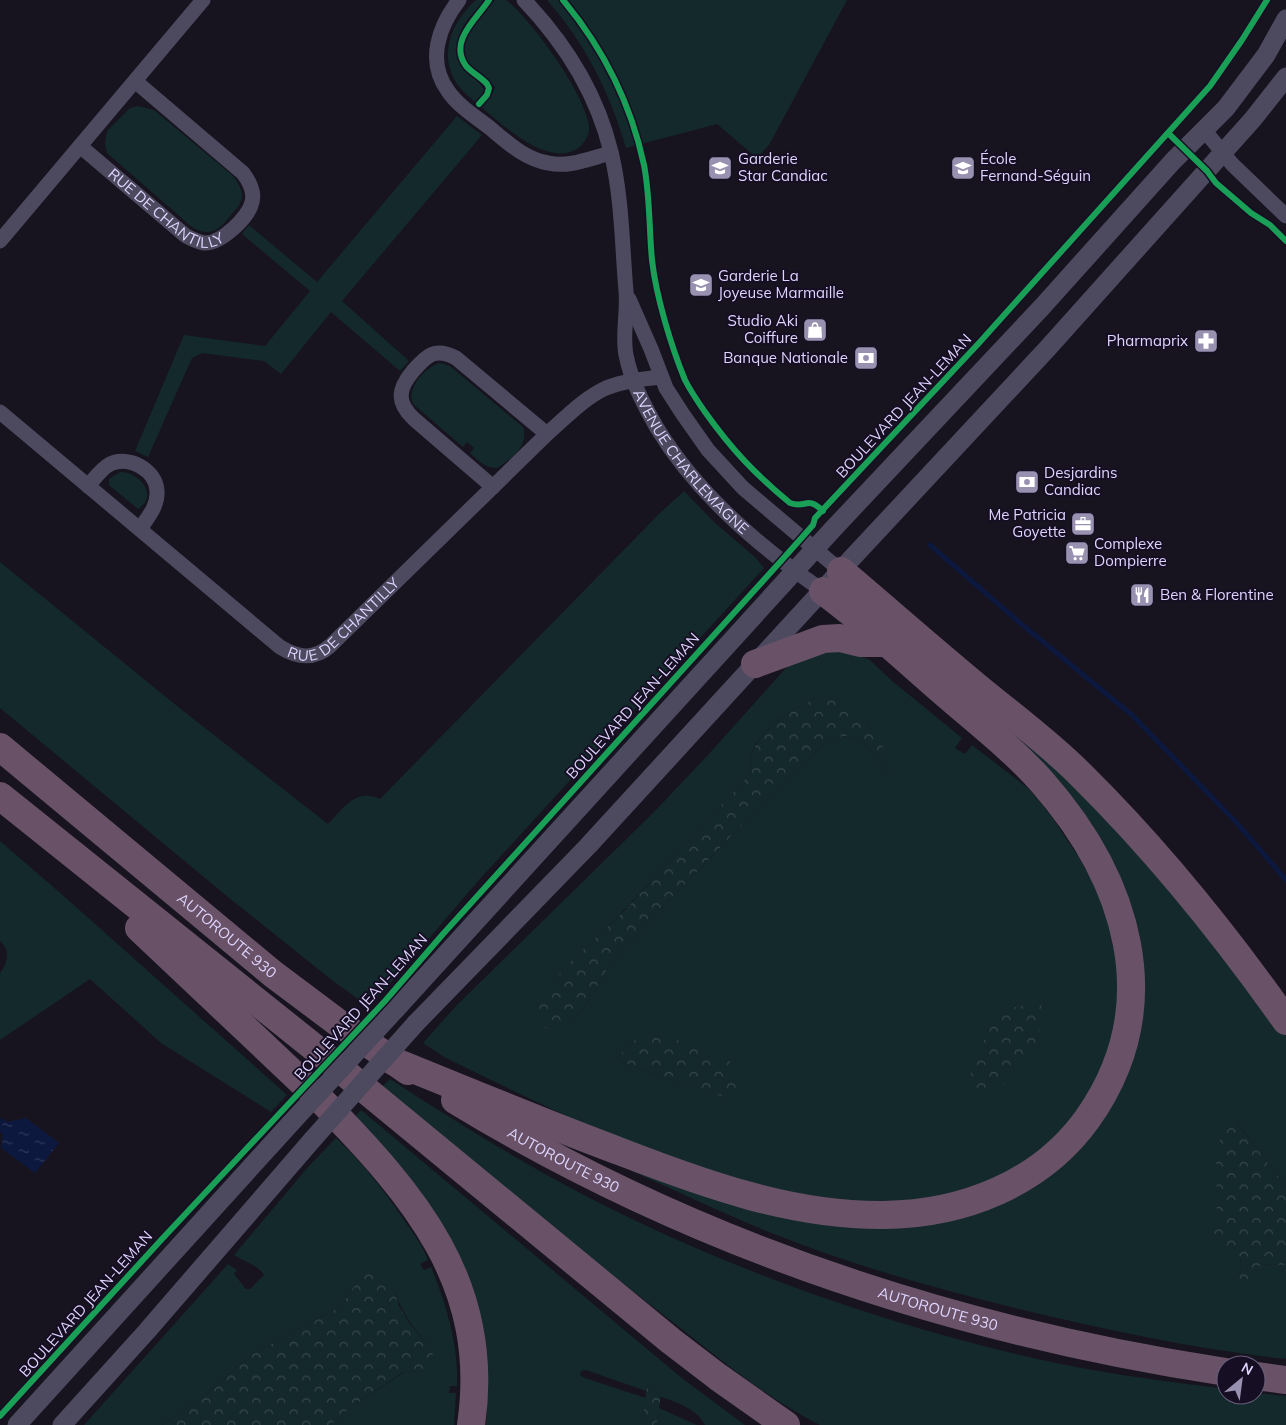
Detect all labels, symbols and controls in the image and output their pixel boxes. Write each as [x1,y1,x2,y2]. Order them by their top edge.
place label: Garderie Star Candiac [738,149,828,185]
place label: École Fernand-Séguin [980,149,1091,185]
school or university icon: Garderie Star Candiac [707,155,733,181]
school or university icon: École Fernand-Séguin [950,155,976,181]
street label: RUE DE CHANTILLY [104,164,228,252]
place label: Garderie La Joyeuse Marmaille [718,266,844,302]
school or university icon: Garderie La Joyeuse Marmaille [688,272,714,298]
place label: Studio Aki Coiffure [727,311,798,347]
shop icon: Studio Aki Coiffure [802,317,828,343]
pharmacy icon: Pharmaprix [1193,328,1219,354]
street label: BOULEVARD JEAN-LEMAN [832,330,975,482]
place label: Pharmaprix [1107,331,1188,350]
bank icon: Banque Nationale [853,345,879,371]
place label: Banque Nationale [723,348,848,367]
street label: AVENUE CHARLEMAGNE [629,386,753,538]
place label: Desjardins Candiac [1044,463,1118,499]
bank icon: Desjardins Candiac [1014,469,1040,495]
place label: Me Patricia Goyette [988,505,1066,541]
office icon: Me Patricia Goyette [1070,511,1096,537]
place label: Complexe Dompierre [1094,534,1167,570]
supermarket icon: Complexe Dompierre [1064,540,1090,566]
street label: RUE DE CHANTILLY [285,573,404,665]
restaurant icon: Ben & Florentine [1129,582,1155,608]
place label: Ben & Florentine [1160,585,1274,604]
street label: BOULEVARD JEAN-LEMAN [562,629,703,783]
street label: AUTOROUTE 930 [174,888,281,982]
street label: BOULEVARD JEAN-LEMAN [290,930,431,1084]
street label: AUTOROUTE 930 [504,1123,623,1197]
street label: BOULEVARD JEAN-LEMAN [15,1227,156,1381]
street label: AUTOROUTE 930 [876,1282,1000,1335]
north arrow [1216,1355,1266,1405]
text: N [1238,1358,1256,1379]

